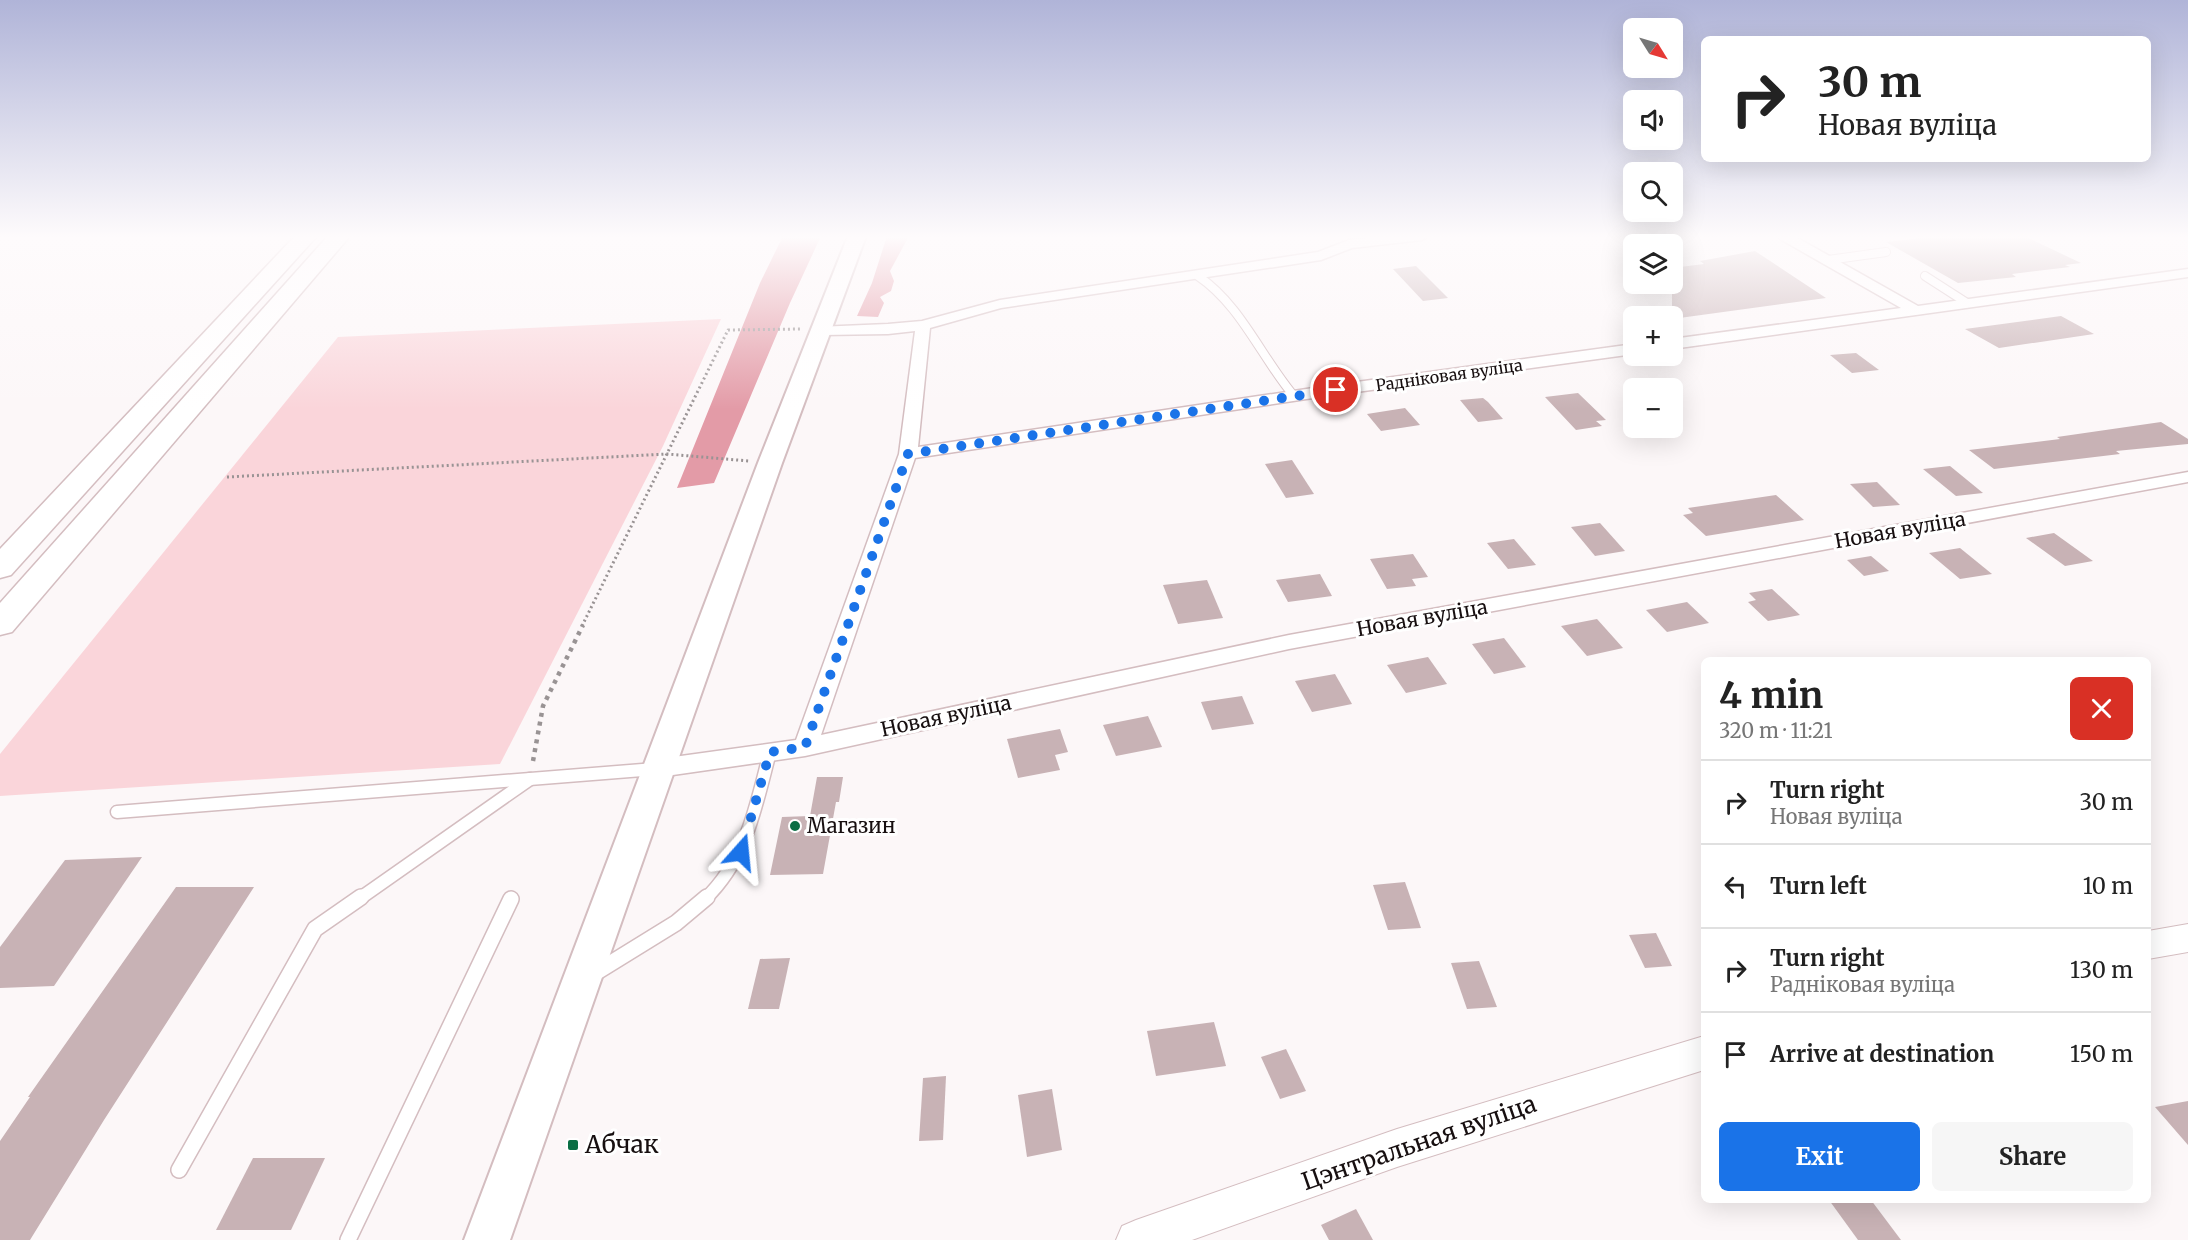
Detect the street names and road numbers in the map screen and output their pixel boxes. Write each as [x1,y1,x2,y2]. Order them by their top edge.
street label: Радніковая вуліца [1374,355,1524,395]
street label: Новая вуліца [1832,506,1968,553]
street label: Новая вуліца [1354,594,1490,641]
street label: Новая вуліца [878,689,1014,742]
street label: Цэнтральная вуліца [1298,1088,1540,1197]

